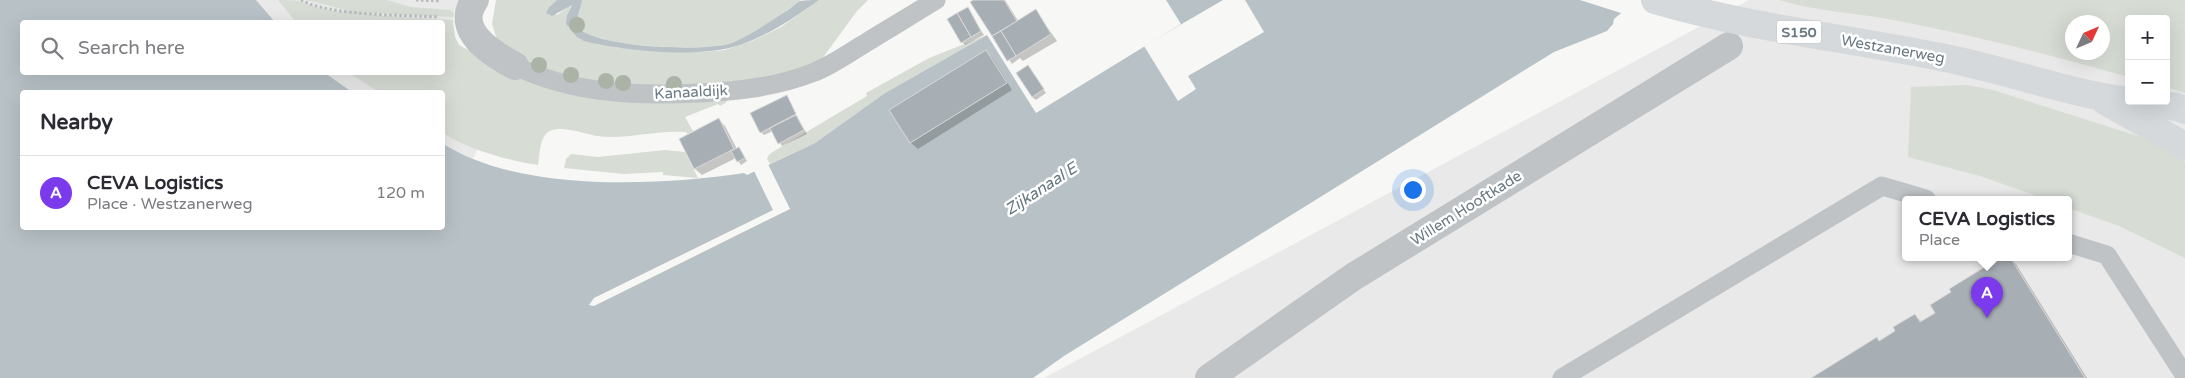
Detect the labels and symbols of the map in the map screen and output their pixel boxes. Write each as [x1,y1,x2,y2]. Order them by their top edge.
north arrow [2065,15,2110,60]
road number: S150 [1776,21,1822,44]
street label: Westzanerweg [1840,31,1946,67]
street label: Kanaaldijk [654,81,728,103]
water label: Zijkanaal E [1001,157,1083,220]
street label: Willem Hooftkade [1407,167,1525,249]
your location [1400,177,1426,203]
pin: A [1971,277,2003,318]

